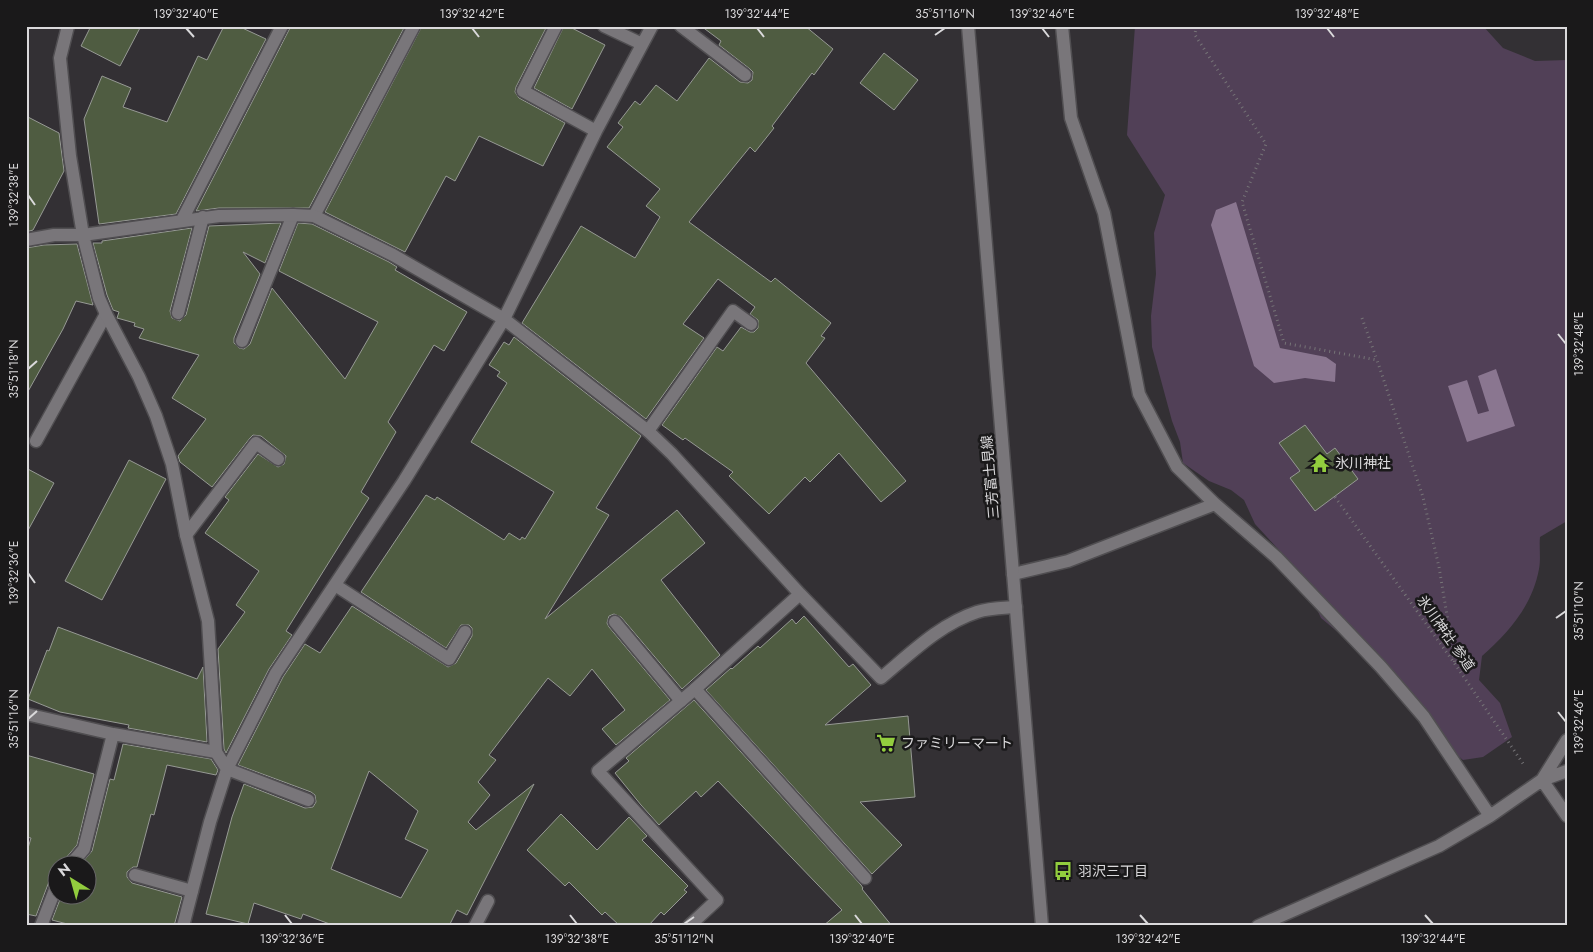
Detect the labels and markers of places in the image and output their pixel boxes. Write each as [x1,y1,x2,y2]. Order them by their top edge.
temple icon: 氷川神社 [1309,452,1331,474]
place label: 氷川神社 [1335,453,1391,473]
supermarket icon: ファミリーマート [875,732,897,754]
place label: ファミリーマート [901,733,1013,753]
bus stop icon: 羽沢三丁目 [1052,860,1074,882]
place label: 羽沢三丁目 [1078,861,1148,881]

